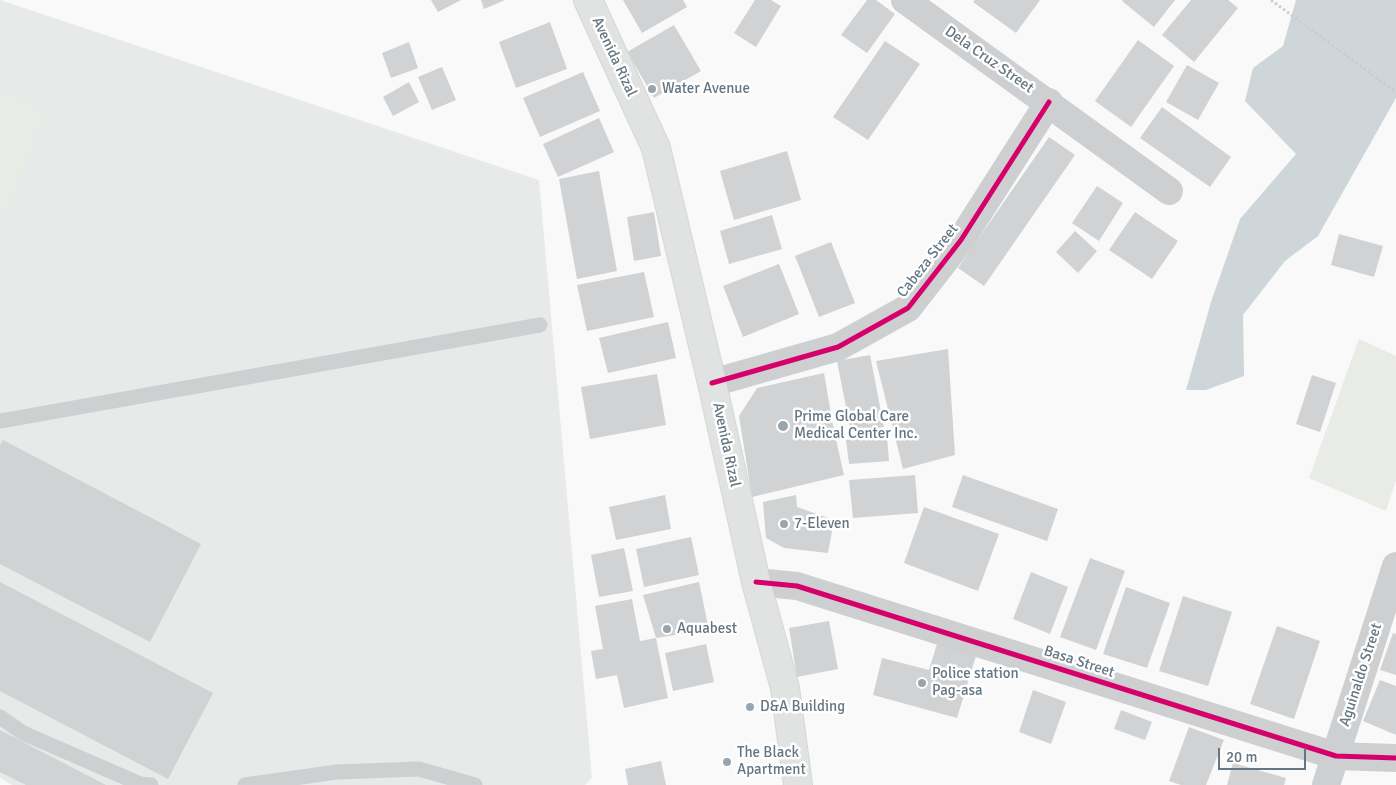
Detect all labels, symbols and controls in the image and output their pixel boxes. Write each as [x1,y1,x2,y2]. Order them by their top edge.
street label: Avenida Rizal [588,14,640,100]
street label: Dela Cruz Street [941,23,1037,97]
place label: Water Avenue [662,80,750,98]
marker: Water Avenue [646,83,658,95]
street label: Cabeza Street [894,221,962,301]
street label: Avenida Rizal [708,401,744,489]
place label: Prime Global Care Medical Center Inc. [794,408,918,443]
marker: Prime Global Care Medical Center Inc. [776,419,790,433]
place label: 7-Eleven [794,515,850,533]
marker: 7-Eleven [778,518,790,530]
place label: Aquabest [677,620,737,638]
street label: Aguinaldo Street [1336,621,1386,729]
marker: Aquabest [661,623,673,635]
street label: Basa Street [1041,642,1117,682]
place label: Police station Pag-asa [932,665,1019,700]
marker: Police station Pag-asa [916,677,928,689]
place label: D&A Building [760,698,845,716]
marker: D&A Building [744,701,756,713]
scale bar [1221,738,1308,770]
place label: The Black Apartment [737,744,806,779]
text: 20 m [1226,748,1257,766]
marker: The Black Apartment [721,756,733,768]

